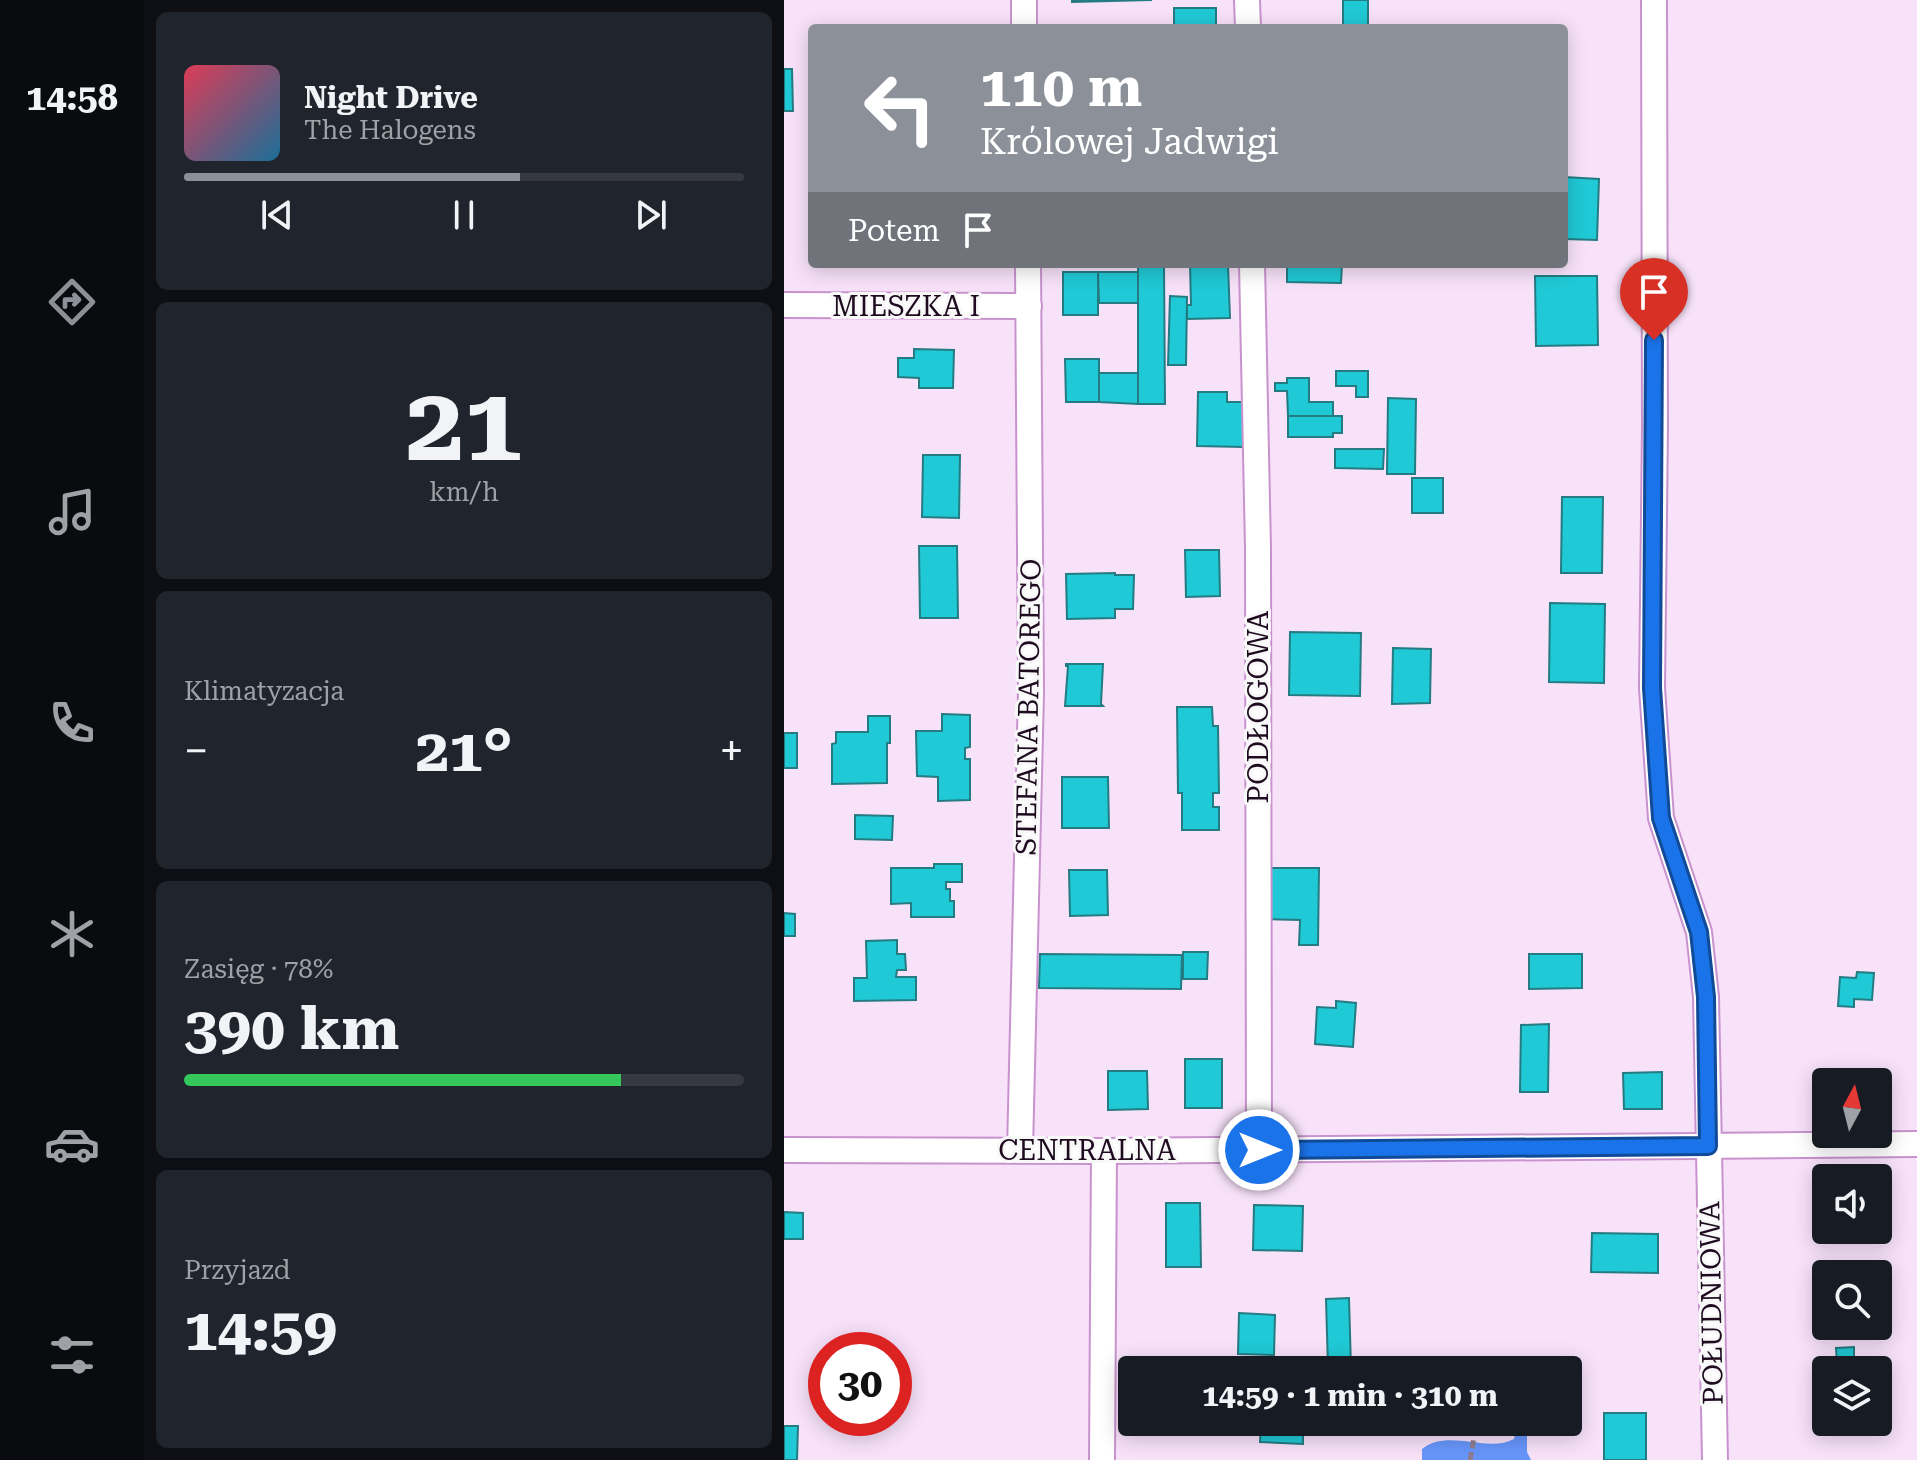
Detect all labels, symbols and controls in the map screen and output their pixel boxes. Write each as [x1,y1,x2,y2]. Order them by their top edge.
text: 110 m [980,54,1142,120]
icon: left [848,56,952,160]
text: 14:58 [26,77,118,119]
text: Night Drive [304,80,478,115]
text: The Halogens [304,115,476,145]
text: Królowej Jadwigi [980,121,1279,163]
icon: previous [255,193,299,237]
icon: pause [442,193,486,237]
icon: next [629,193,673,237]
icon: arrive [956,208,1000,252]
text: Potem [848,213,940,248]
pin [1620,258,1688,340]
icon: arrive [1632,270,1676,314]
icon: directions [44,274,100,330]
street label: MIESZKA I [832,290,980,323]
text: 21 [406,364,522,485]
text: km/h [429,477,499,507]
icon: music [44,484,100,540]
street label: STEFANA BATOREGO [1009,558,1048,856]
street label: PODŁOGOWA [1242,610,1275,803]
text: Klimatyzacja [184,676,344,706]
icon: phone [44,695,100,751]
text: 21° [415,715,513,786]
text: − [184,725,209,777]
text: + [719,725,744,777]
icon: climate [44,906,100,962]
text: Zasięg · 78% [184,954,333,984]
text: 390 km [184,993,399,1064]
north arrow [1812,1068,1892,1148]
map controls [1812,1068,1892,1436]
position arrow [1217,1108,1301,1192]
icon: car [44,1116,100,1172]
street label: CENTRALNA [998,1134,1176,1167]
button: sound [1812,1164,1892,1244]
street label: POŁUDNIOWA [1693,1200,1730,1405]
text: Przyjazd [184,1255,290,1285]
button: search [1812,1260,1892,1340]
text: 14:59 [184,1294,337,1365]
icon: filters [44,1327,100,1383]
speed limit sign: 30 [808,1332,912,1436]
button: layers [1812,1356,1892,1436]
text: 14:59 · 1 min · 310 m [1202,1378,1498,1413]

